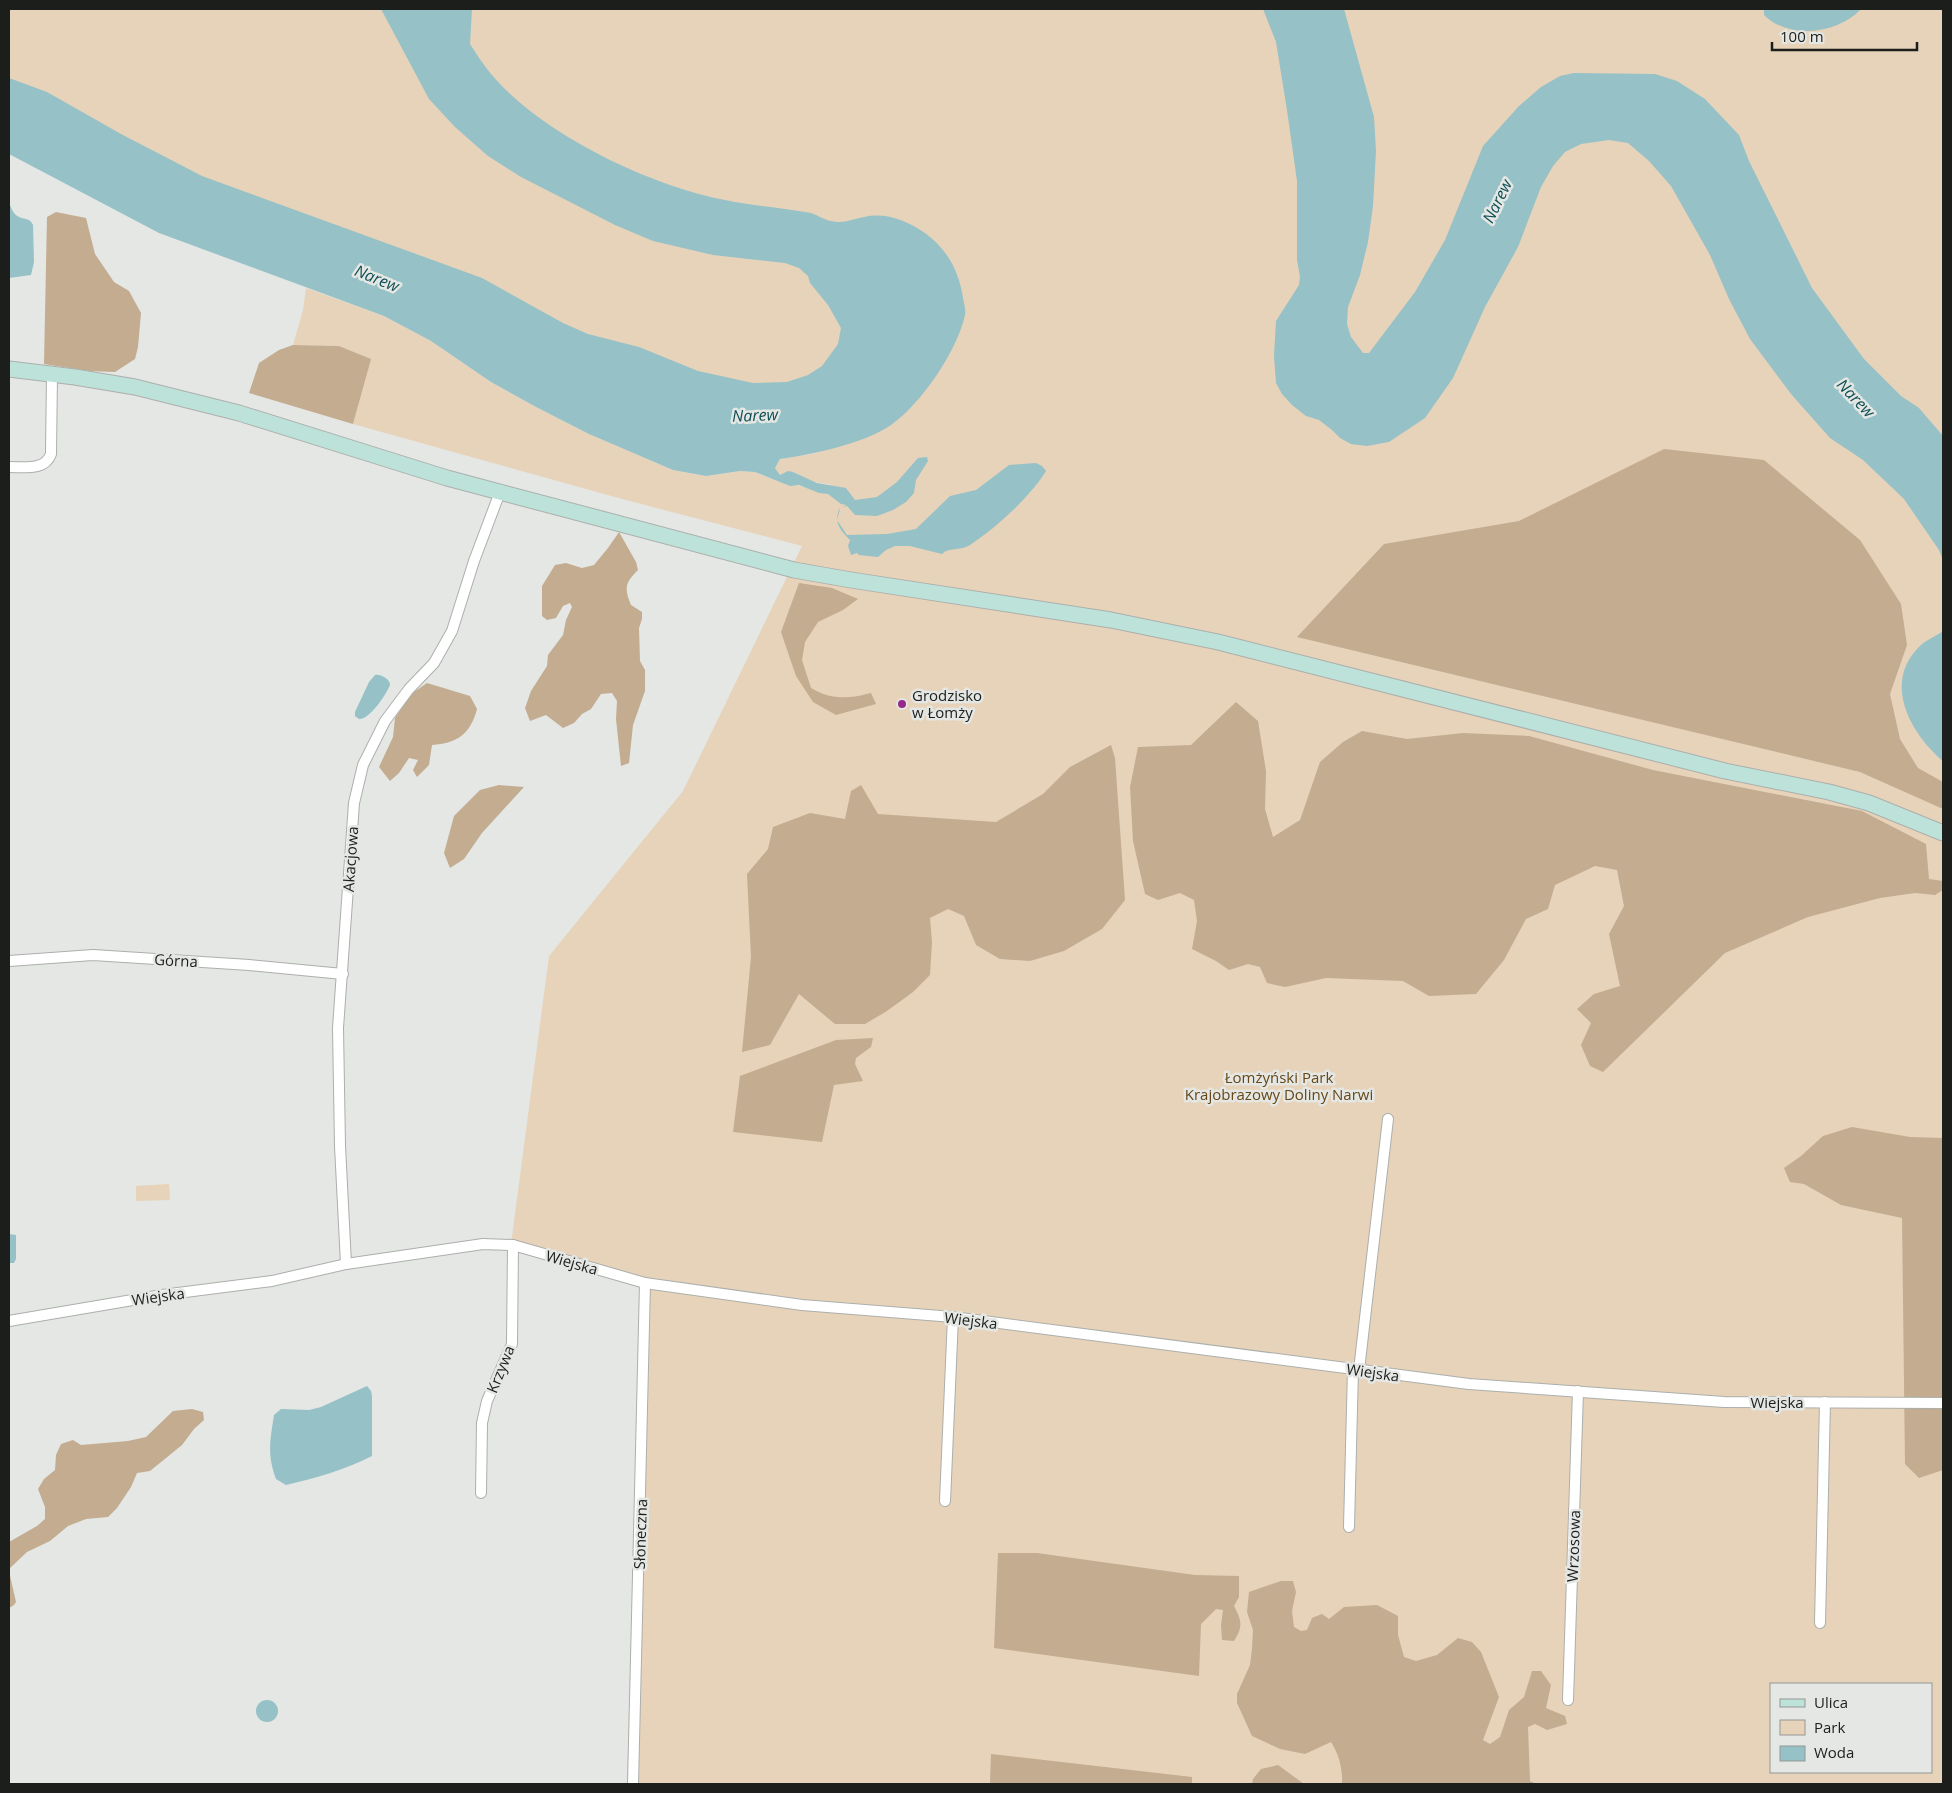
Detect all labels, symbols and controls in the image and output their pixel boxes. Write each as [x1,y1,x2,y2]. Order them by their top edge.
scale bar [1772,20,1917,52]
text: 100 m [1780,26,1824,46]
water label: Narew [1477,174,1518,227]
water label: Narew [352,259,404,297]
water label: Narew [1832,374,1881,423]
water label: Narew [732,403,780,427]
place label: Grodzisko w Łomży [912,685,982,722]
marker: Grodzisko w Łomży [896,698,908,710]
street label: Akacjowa [338,826,362,892]
street label: Górna [154,949,198,971]
park label: Łomżyński Park Krajobrazowy Doliny Narwi [1185,1067,1373,1104]
street label: Wiejska [544,1245,600,1279]
street label: Wiejska [130,1282,186,1310]
street label: Wiejska [943,1307,999,1333]
street label: Krzywa [481,1342,519,1396]
street label: Wiejska [1345,1358,1401,1386]
street label: Wiejska [1750,1392,1804,1412]
street label: Słoneczna [629,1498,651,1570]
street label: Wrzosowa [1562,1510,1584,1582]
legend [1770,1683,1932,1773]
text: Ulica [1814,1692,1848,1712]
text: Park [1814,1717,1845,1737]
text: Woda [1814,1742,1854,1762]

